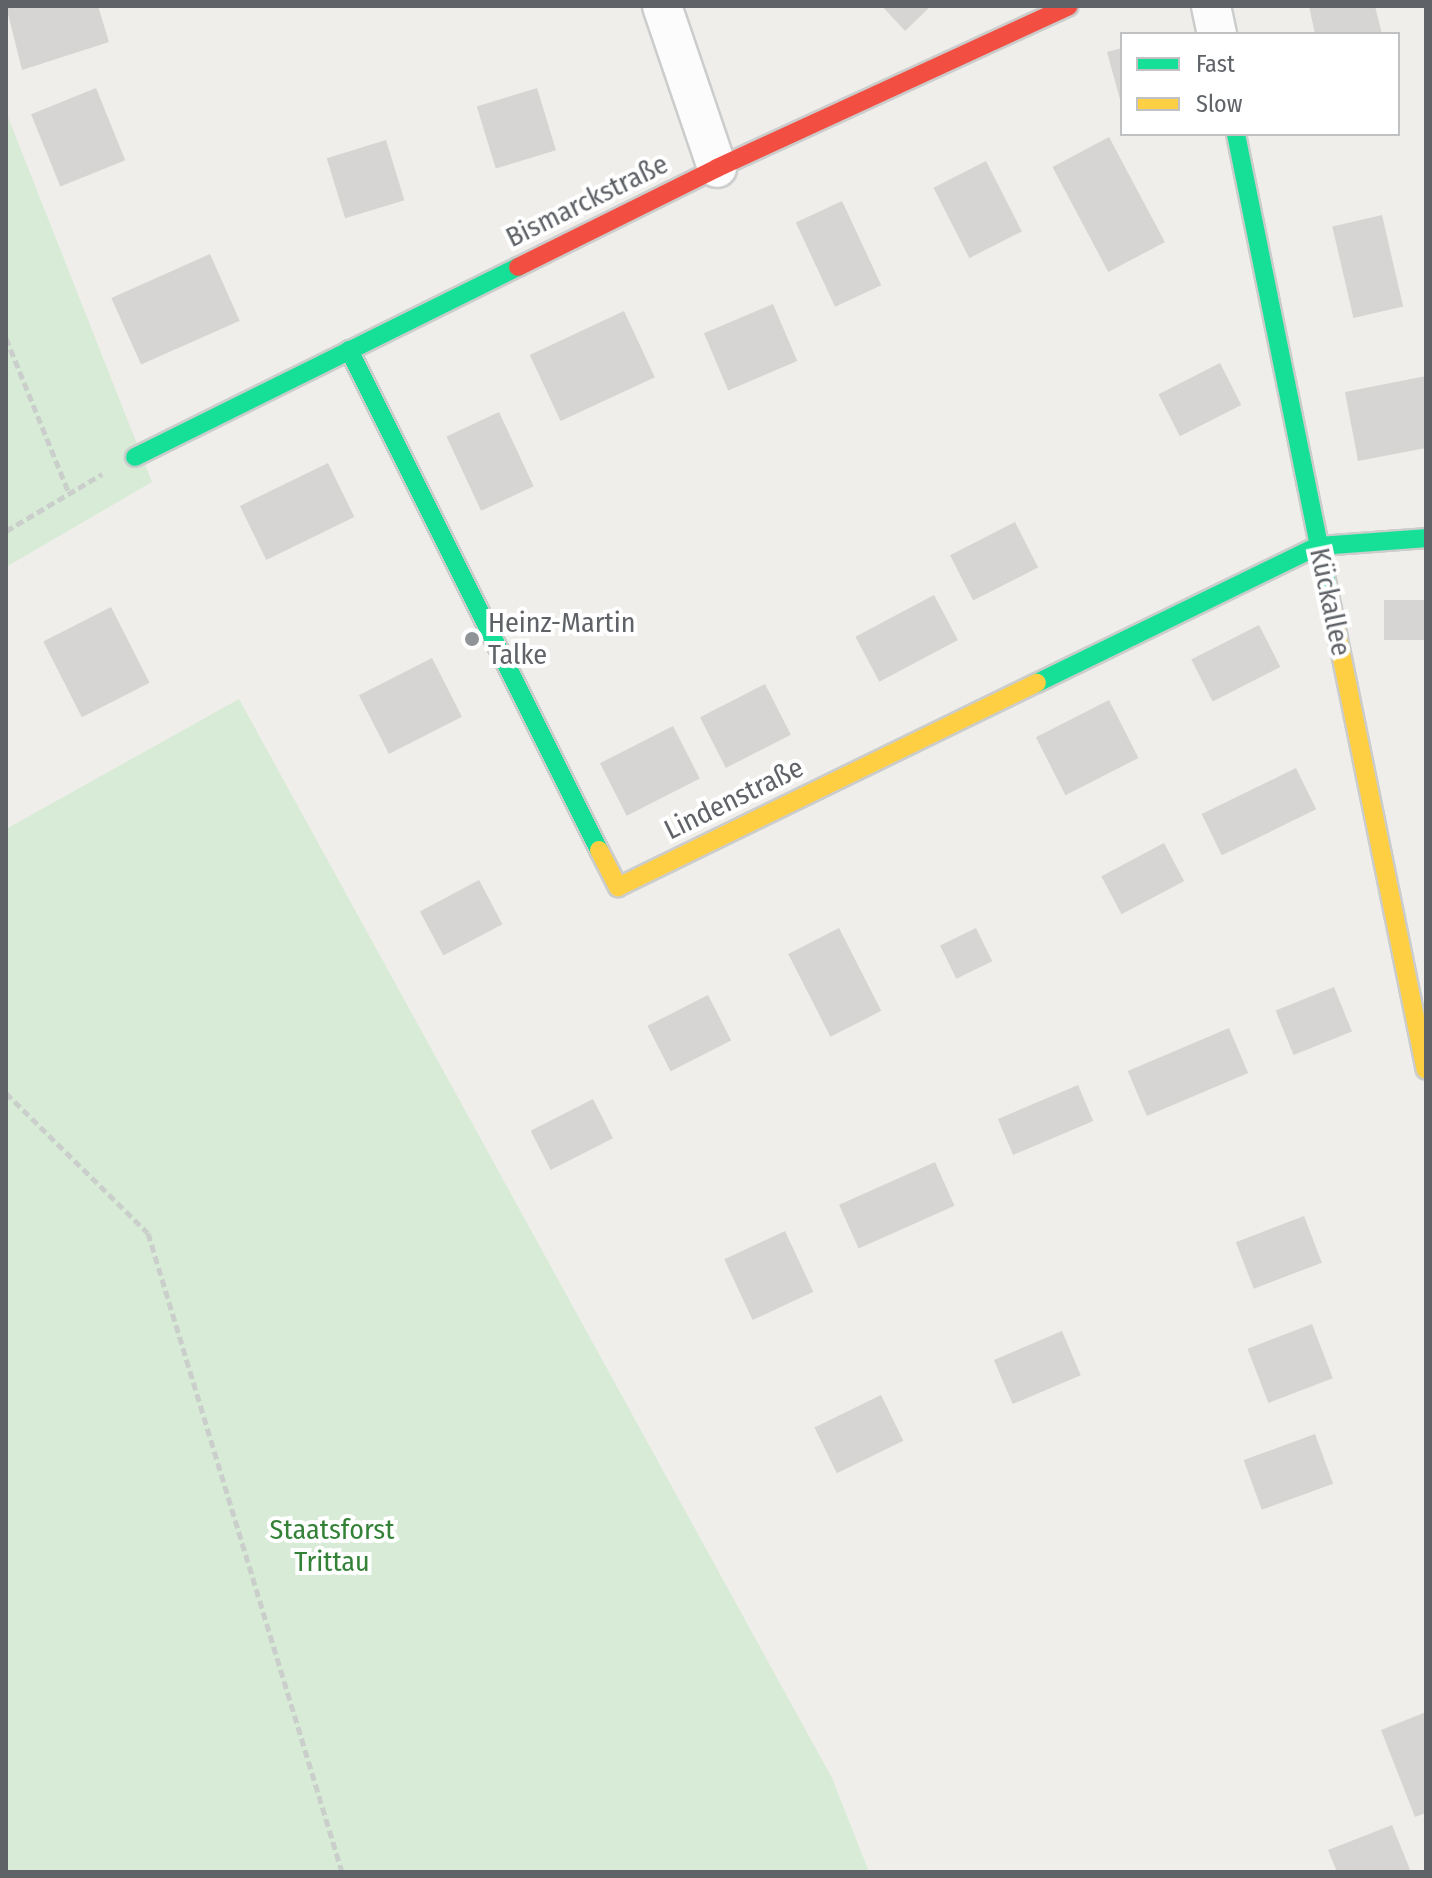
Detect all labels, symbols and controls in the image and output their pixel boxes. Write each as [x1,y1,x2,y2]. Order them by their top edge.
legend [1120,32,1400,136]
text: Fast [1196,50,1235,78]
text: Slow [1196,90,1242,118]
street label: Bismarckstraße [501,147,673,255]
street label: Kückallee [1302,545,1358,659]
place label: Heinz-Martin Talke [488,606,635,672]
marker: Heinz-Martin Talke [463,630,481,648]
street label: Lindenstraße [659,751,809,847]
park label: Staatsforst Trittau [270,1513,394,1579]

